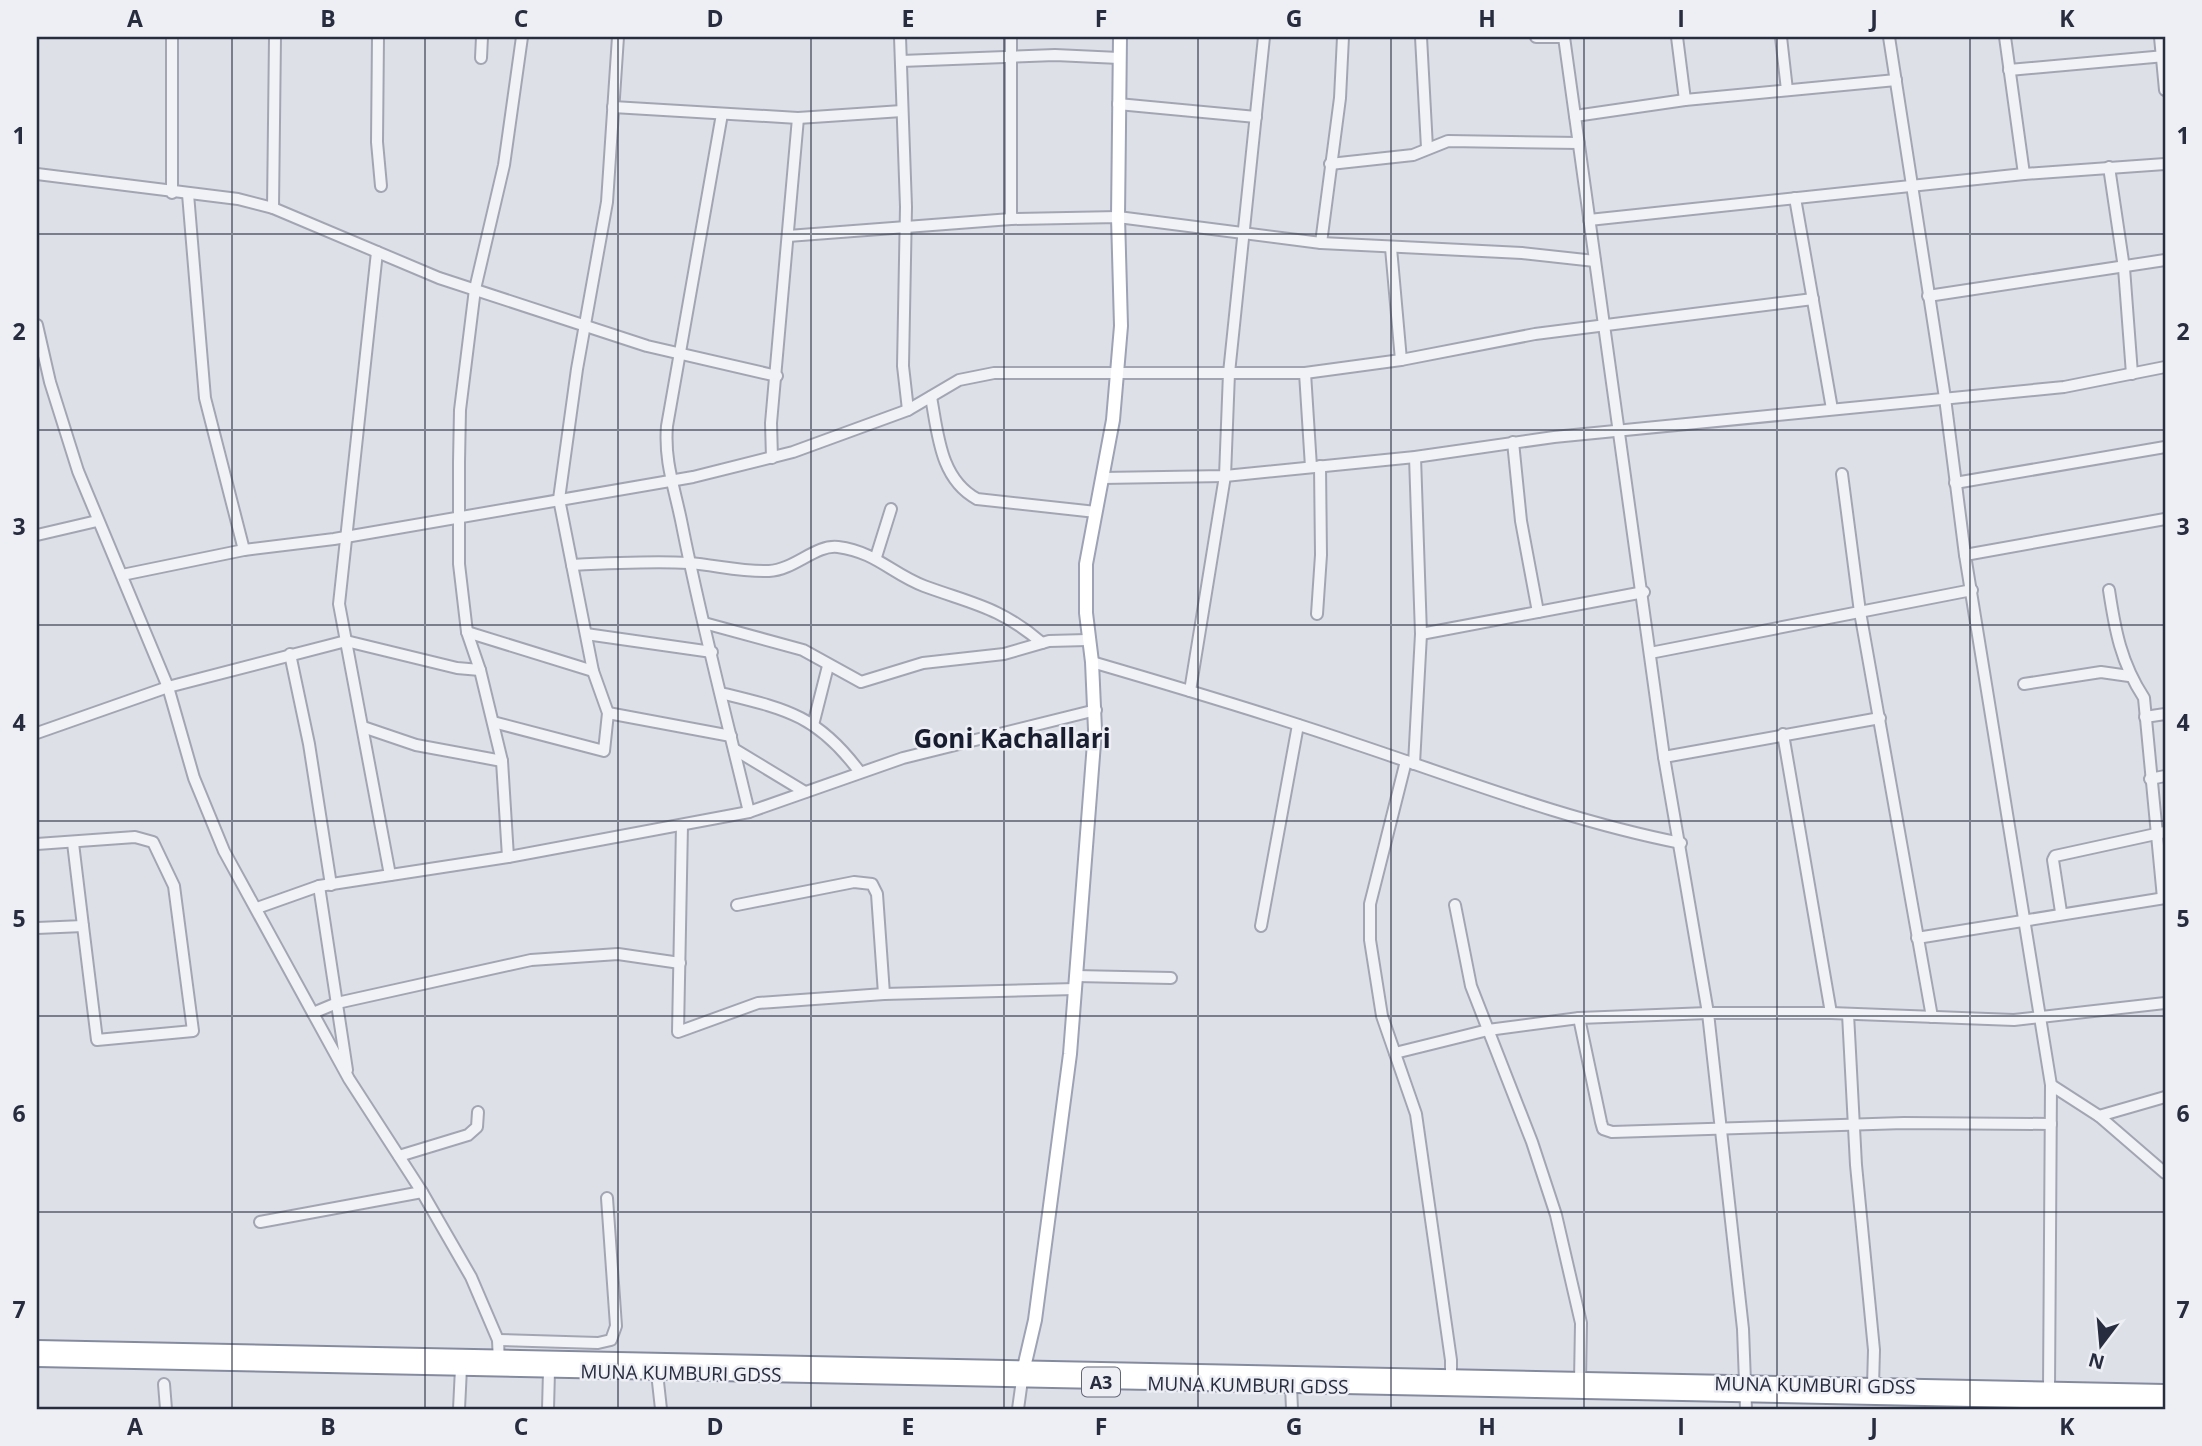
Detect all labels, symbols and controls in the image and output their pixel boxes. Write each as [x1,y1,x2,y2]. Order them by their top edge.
text: A [127,2,143,34]
text: B [320,2,336,34]
text: C [514,2,528,34]
text: D [706,2,724,34]
text: E [902,2,914,34]
text: F [1095,2,1107,34]
text: G [1286,2,1302,34]
text: H [1478,2,1496,34]
text: I [1677,2,1685,34]
text: J [1868,2,1878,34]
text: K [2059,2,2075,34]
text: 1 [12,119,26,151]
text: 1 [2176,119,2190,151]
text: 2 [12,315,26,347]
text: 2 [2176,315,2190,347]
text: 3 [12,510,26,542]
text: 3 [2176,510,2190,542]
text: 4 [12,706,26,738]
text: 4 [2176,706,2190,738]
district label: Goni Kachallari [913,720,1111,756]
text: 5 [12,902,26,934]
text: 5 [2176,902,2190,934]
text: 6 [12,1097,26,1129]
text: 6 [2176,1097,2190,1129]
text: 7 [12,1293,26,1325]
text: 7 [2176,1293,2190,1325]
north arrow [2066,1310,2136,1380]
text: N [2085,1347,2107,1376]
street label: MUNA KUMBURI GDSS [580,1358,782,1388]
road number: A3 [1082,1367,1120,1396]
street label: MUNA KUMBURI GDSS [1147,1370,1349,1400]
street label: MUNA KUMBURI GDSS [1714,1370,1916,1400]
text: A [127,1410,143,1442]
text: B [320,1410,336,1442]
text: C [514,1410,528,1442]
text: D [706,1410,724,1442]
text: E [902,1410,914,1442]
text: F [1095,1410,1107,1442]
text: G [1286,1410,1302,1442]
text: H [1478,1410,1496,1442]
text: I [1677,1410,1685,1442]
text: J [1868,1410,1878,1442]
text: K [2059,1410,2075,1442]

